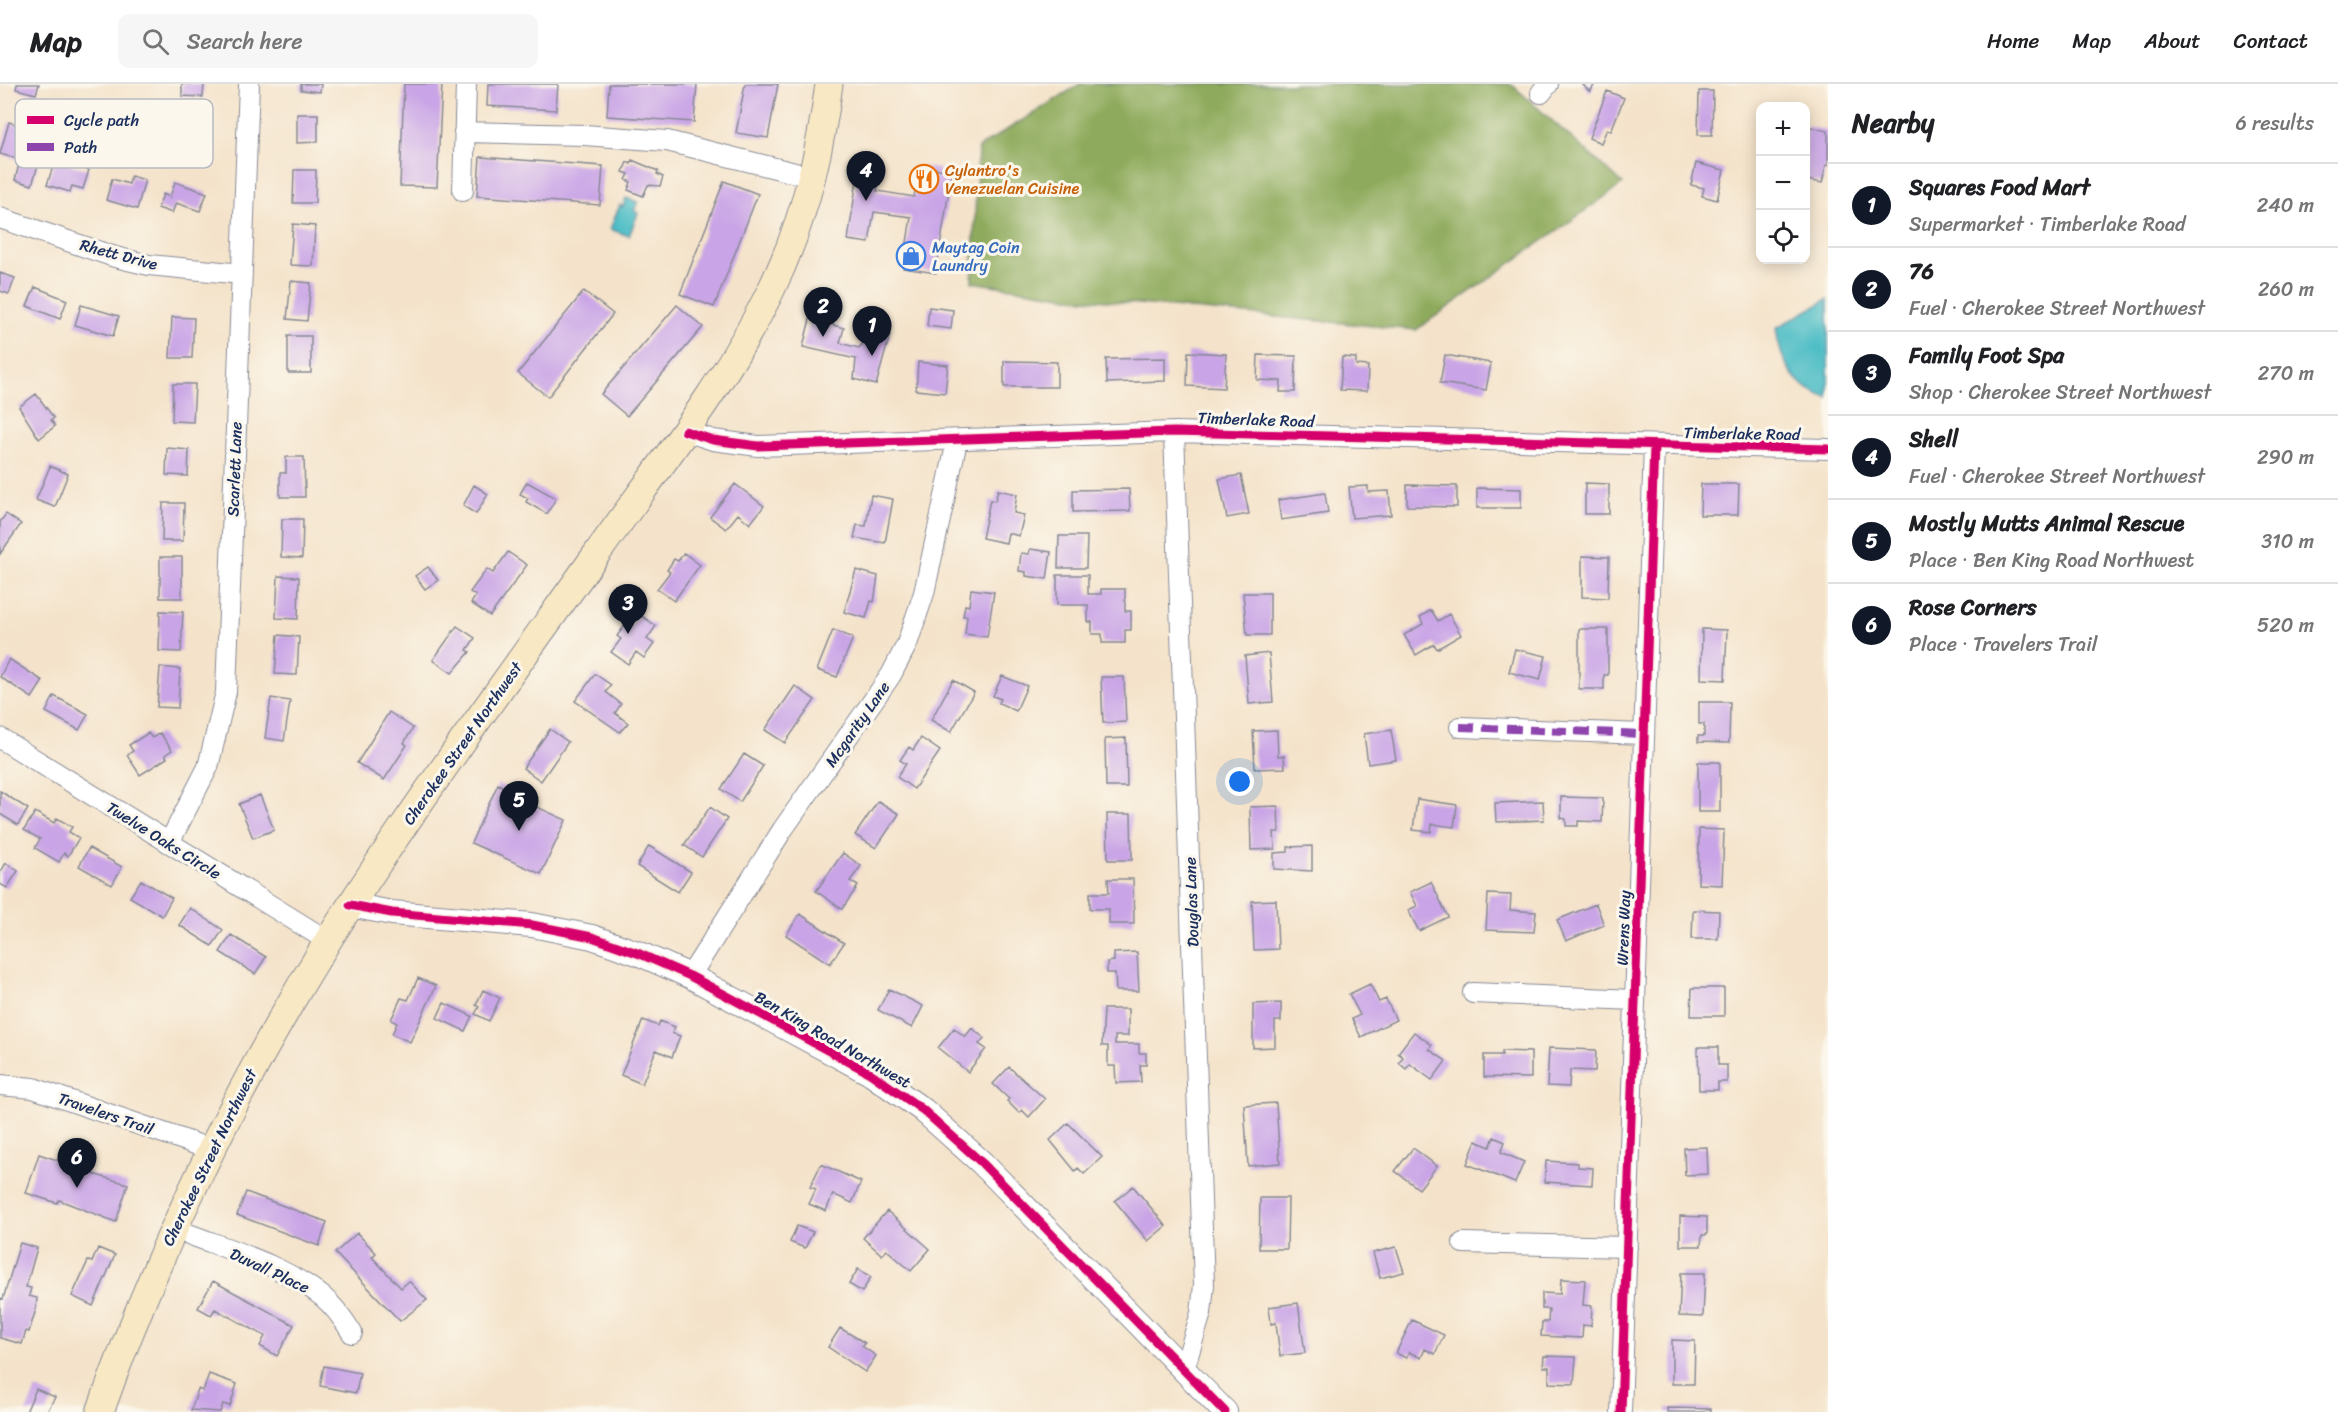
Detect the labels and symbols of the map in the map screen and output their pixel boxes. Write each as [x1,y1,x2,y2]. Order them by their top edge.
legend [15,99,213,168]
text: Cycle path [64,106,139,135]
text: Path [64,133,97,162]
pin: 4 [846,152,886,201]
place label: Cylantro's Venezuelan Cuisine [945,156,1080,203]
restaurant icon: Cylantro's Venezuelan Cuisine [908,163,940,195]
street label: Rhett Drive [77,230,161,279]
place label: Maytag Coin Laundry [932,233,1020,280]
shop icon: Maytag Coin Laundry [895,240,927,272]
pin: 2 [804,288,842,337]
pin: 1 [852,306,892,356]
street label: Timberlake Road [1197,403,1316,436]
street label: Timberlake Road [1683,418,1802,449]
street label: Scarlett Lane [218,421,251,517]
pin: 3 [608,584,648,634]
street label: Cherokee Street Northwest [395,655,530,831]
street label: Mcgarity Lane [817,675,898,774]
your location [1225,767,1254,796]
pin: 5 [500,782,538,831]
street label: Twelve Oaks Circle [100,793,227,888]
street label: Douglas Lane [1175,857,1208,947]
street label: Wrens Way [1608,889,1639,966]
street label: Ben King Road Northwest [749,983,917,1096]
street label: Cherokee Street Northwest [154,1063,265,1251]
street label: Travelers Trail [54,1084,158,1144]
pin: 6 [58,1138,97,1188]
street label: Duvall Place [225,1239,315,1302]

